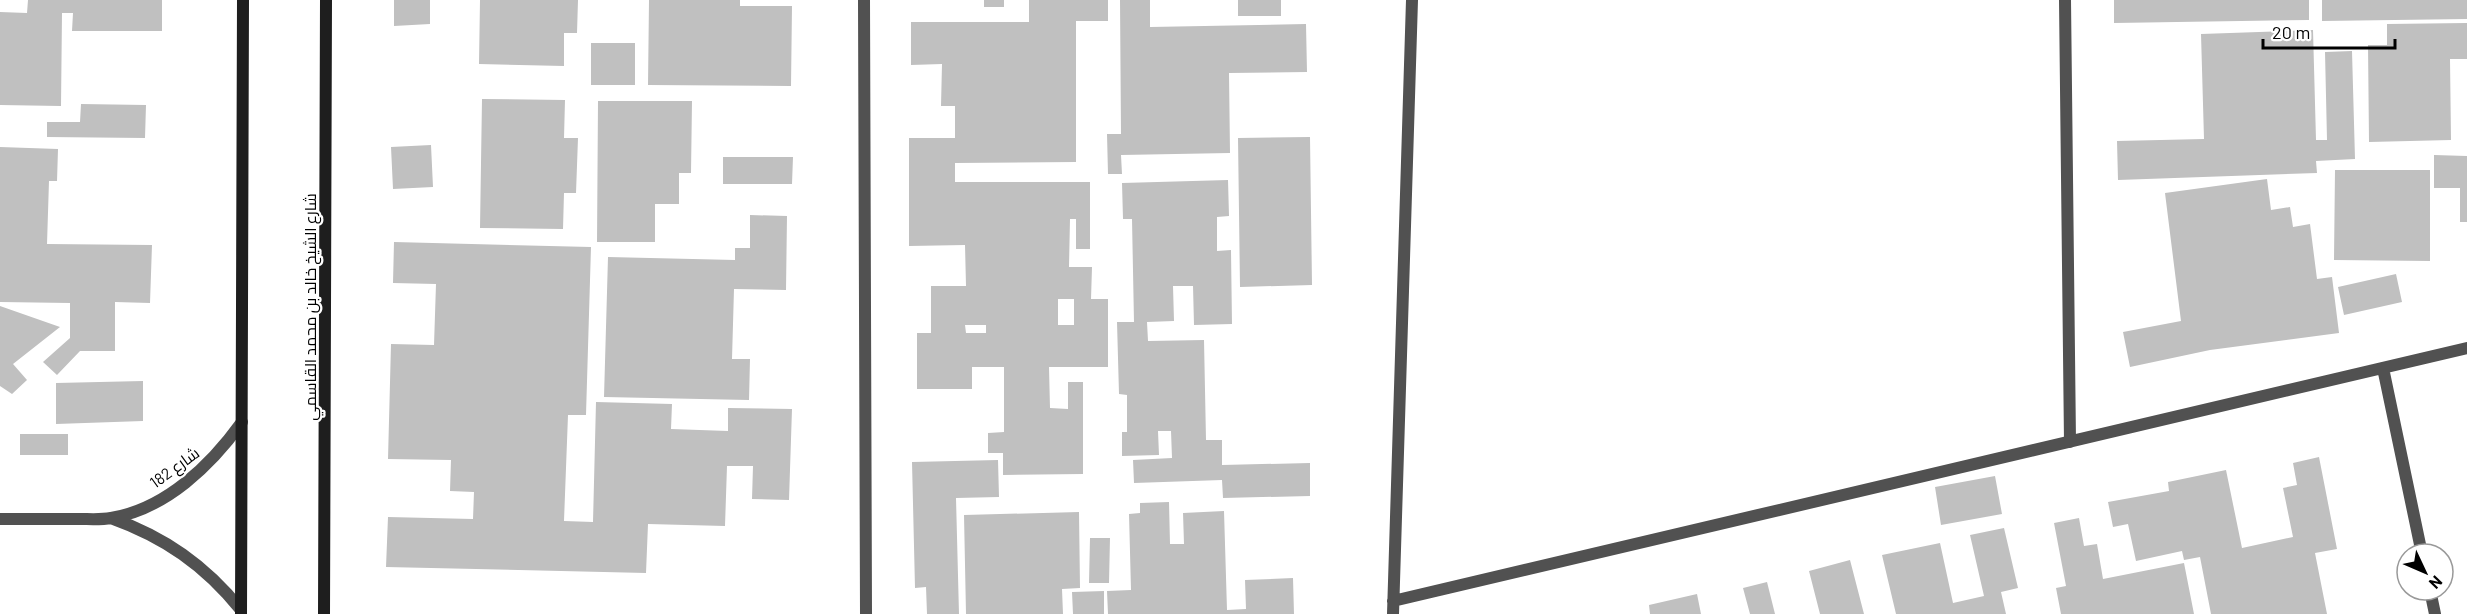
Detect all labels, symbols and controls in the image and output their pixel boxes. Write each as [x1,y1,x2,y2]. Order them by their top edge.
scale bar [2263,12,2395,50]
text: 20 m [2272,21,2310,43]
street label: شارع الشيخ خالد بن محمد القاسمي [300,193,324,421]
street label: شارع 182 [145,443,204,494]
north arrow [2395,542,2455,602]
text: N [2426,572,2447,593]

